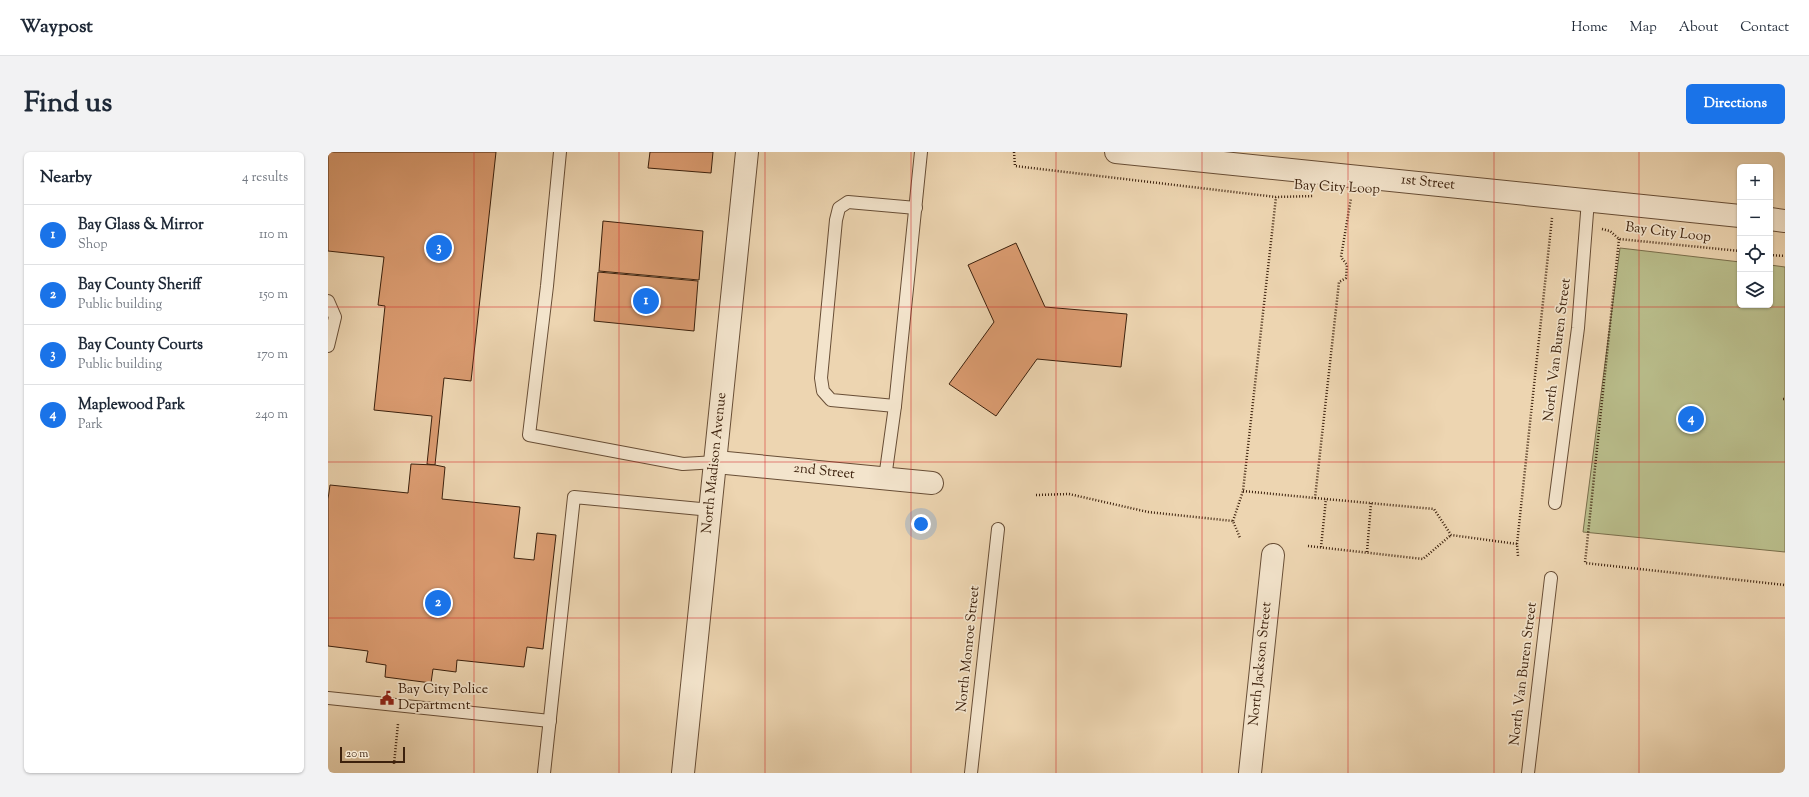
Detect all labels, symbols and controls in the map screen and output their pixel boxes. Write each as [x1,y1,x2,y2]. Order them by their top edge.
text: Waypost [20,14,93,41]
text: Home [1571,18,1608,38]
text: Map [1630,18,1657,38]
text: About [1679,18,1718,38]
text: Contact [1740,18,1789,38]
text: Find us [24,84,112,124]
button: Directions [1686,84,1785,124]
map controls [1737,164,1773,308]
button: + [1737,164,1773,200]
text: Nearby [40,166,92,190]
text: 4 results [242,169,288,187]
street label: 1st Street [1400,170,1456,196]
street label: Bay City Loop [1293,176,1381,200]
button: − [1737,200,1773,236]
text: Bay Glass & Mirror [78,215,204,236]
street label: Bay City Loop [1624,218,1712,248]
text: 1 [51,226,55,244]
text: 110 m [259,226,288,244]
pin: 3 [426,233,452,263]
text: Shop [78,236,107,254]
button: locate [1737,236,1773,272]
button: layers [1737,272,1773,308]
text: Bay County Sheriff [78,275,201,296]
street label: North Van Buren Street [1539,277,1577,423]
text: 2 [50,286,56,304]
text: 150 m [259,286,288,304]
pin: 1 [633,286,659,316]
text: Public building [78,296,162,314]
text: Bay County Courts [78,335,203,356]
text: 3 [50,346,56,364]
text: 170 m [257,346,288,364]
text: Public building [78,356,162,374]
street label: North Madison Avenue [698,391,732,535]
text: Maplewood Park [78,395,185,416]
pin: 4 [1678,404,1704,434]
text: 4 [50,406,56,424]
text: 240 m [255,406,288,424]
text: Park [78,416,103,434]
street label: 2nd Street [792,459,856,485]
your location [911,514,931,534]
street label: North Monroe Street [952,585,986,713]
pin: 2 [425,588,451,618]
street label: North Jackson Street [1245,601,1277,727]
street label: North Van Buren Street [1505,601,1543,747]
place label: Bay City Police Department [398,680,488,716]
public building icon: Bay City Police Department [379,690,395,706]
scale bar [340,745,405,764]
text: 20 m [346,746,368,762]

